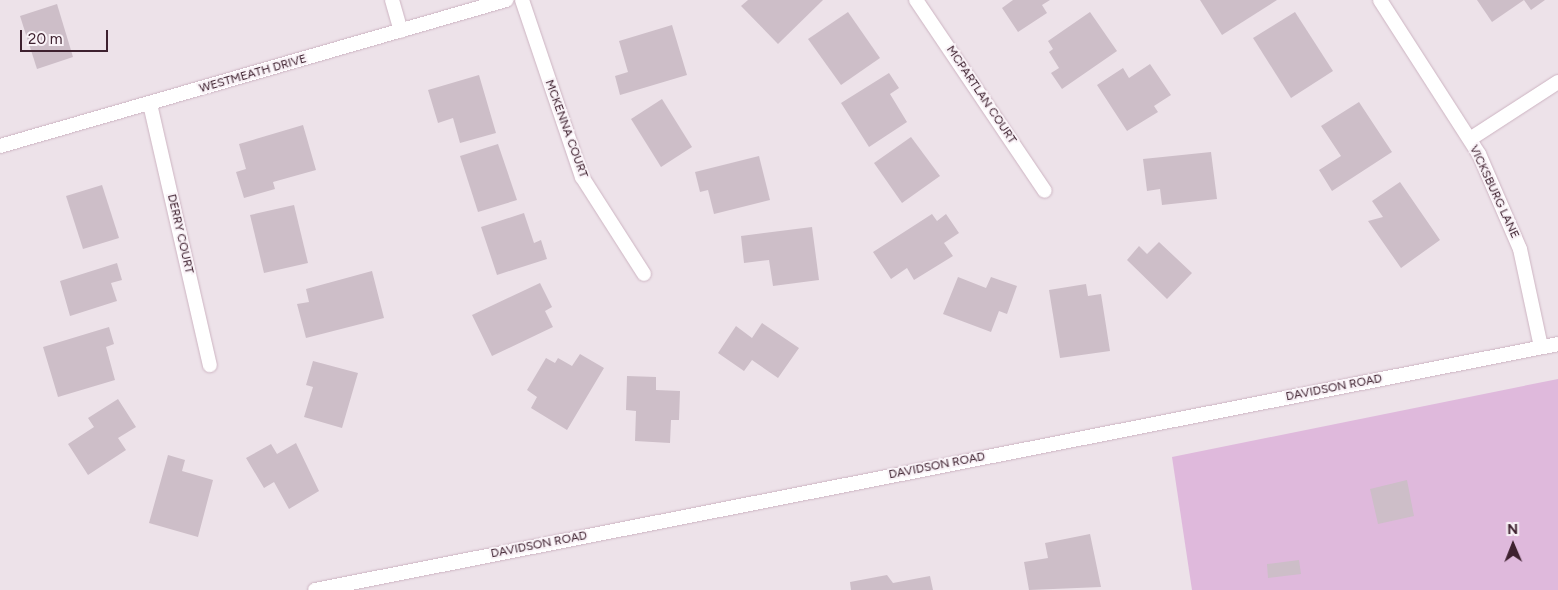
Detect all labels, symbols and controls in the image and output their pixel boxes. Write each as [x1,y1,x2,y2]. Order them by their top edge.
scale bar [22,20,110,52]
text: 20 m [28,30,62,48]
street label: MCPARTLAN COURT [943,43,1019,147]
street label: WESTMEATH DRIVE [198,52,308,96]
street label: MCKENNA COURT [542,78,590,180]
street label: VICKSBURG LANE [1466,143,1522,241]
street label: DERRY COURT [164,193,196,275]
street label: DAVIDSON ROAD [1285,372,1383,404]
street label: DAVIDSON ROAD [888,450,986,482]
north arrow [1488,520,1538,570]
text: N [1507,521,1518,538]
street label: DAVIDSON ROAD [490,529,588,561]

